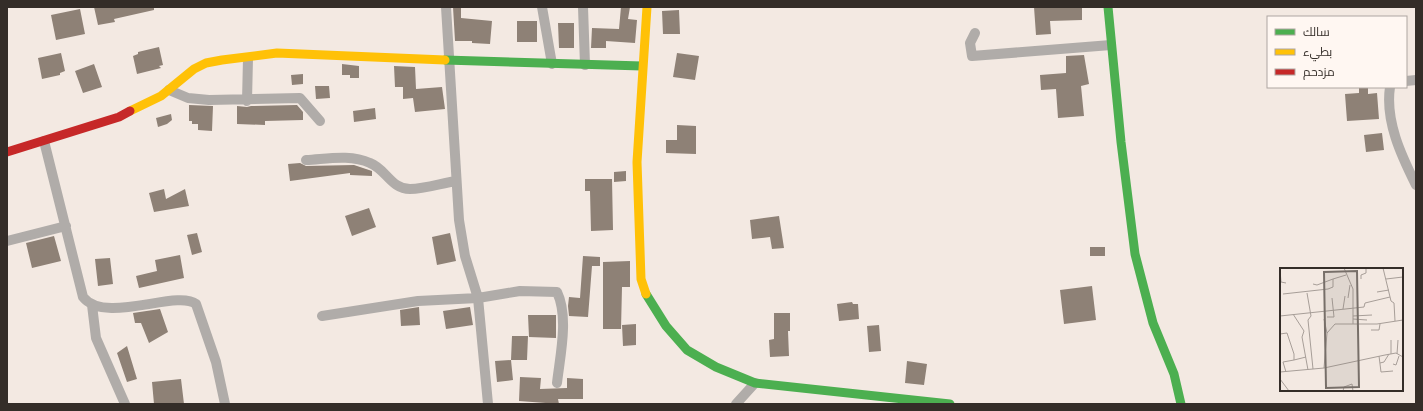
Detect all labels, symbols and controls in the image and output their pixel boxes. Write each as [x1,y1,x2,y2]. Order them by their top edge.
legend [1267,16,1407,88]
text: سالك [1303,24,1330,39]
text: بطيء [1303,44,1332,62]
text: مزدحم [1303,64,1335,80]
inset map [1280,268,1403,391]

